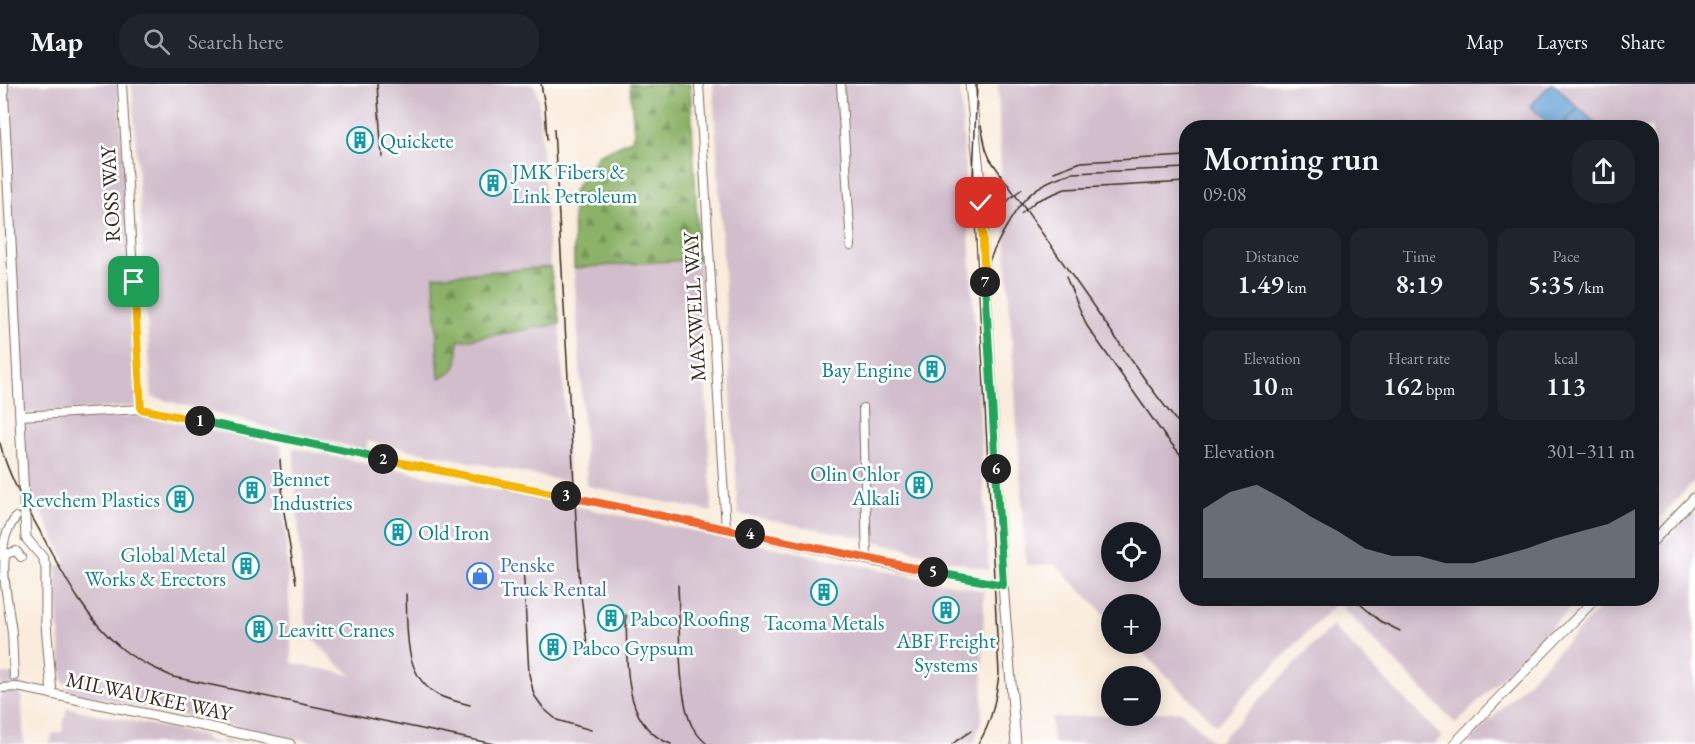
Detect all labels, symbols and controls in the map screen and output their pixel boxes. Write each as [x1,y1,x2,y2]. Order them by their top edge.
search box [119,14,539,68]
text: Map [30,23,83,59]
icon: search [140,25,173,58]
text: Search here [188,27,283,56]
text: Map [1466,28,1504,55]
text: Layers [1537,28,1588,55]
text: Share [1621,28,1665,55]
building icon: Quickete [345,125,375,155]
place label: Quickete [380,127,454,155]
text: Morning run [1203,137,1380,180]
button: share [1572,140,1635,203]
street label: ROSS WAY [94,143,126,243]
place label: JMK Fibers & Link Petroleum [510,158,638,209]
building icon: JMK Fibers & Link Petroleum [478,168,508,198]
pin [955,177,1006,228]
text: 09:08 [1203,181,1246,207]
icon: check [964,186,997,219]
street label: MAXWELL WAY [677,230,711,382]
text: Distance [1245,246,1299,267]
text: Time [1402,246,1436,267]
text: Pace [1553,246,1579,267]
pin [108,256,159,307]
icon: arrive [117,265,150,298]
pin: 7 [970,267,1000,297]
text: 1.49 [1237,267,1284,301]
text: 8:19 [1395,267,1443,301]
text: 5:35 [1528,267,1575,301]
text: 7 [981,271,989,292]
text: km [1284,277,1307,298]
text: /km [1575,277,1604,298]
text: Elevation [1243,348,1301,369]
text: Heart rate [1388,348,1450,369]
text: kcal [1554,348,1578,369]
building icon: Bay Engine [917,354,947,384]
place label: Bay Engine [822,356,912,383]
text: 10 [1251,369,1278,403]
text: 162 [1383,369,1423,403]
text: 113 [1546,369,1586,403]
text: m [1278,379,1293,400]
text: bpm [1423,379,1455,400]
pin: 1 [185,406,215,436]
text: 1 [196,410,204,431]
text: Elevation [1203,438,1275,464]
text: 301–311 m [1547,438,1635,464]
pin: 2 [368,444,398,474]
text: 2 [379,448,387,469]
pin: 6 [981,454,1011,484]
text: 6 [992,458,1000,479]
place label: Olin Chlor Alkali [810,460,900,511]
place label: Bennet Industries [272,465,353,516]
building icon: Olin Chlor Alkali [904,470,934,500]
building icon: Bennet Industries [237,475,267,505]
pin: 3 [551,481,581,511]
building icon: Revchem Plastics [165,484,195,514]
text: 3 [562,485,570,506]
place label: Revchem Plastics [21,486,160,513]
building icon: Old Iron [383,517,413,547]
place label: Old Iron [418,519,490,546]
pin: 4 [735,519,765,549]
map controls [1101,522,1161,726]
button: locate [1101,522,1161,582]
text: 4 [746,523,754,544]
place label: Global Metal Works & Erectors [84,541,226,592]
building icon: Global Metal Works & Erectors [231,551,261,581]
place label: Penske Truck Rental [500,551,607,602]
pin: 5 [918,557,948,587]
shop icon: Penske Truck Rental [465,561,495,591]
text: 5 [929,561,937,582]
building icon: Tacoma Metals [809,577,839,607]
button: + [1101,594,1161,654]
building icon: ABF Freight Systems [931,595,961,625]
building icon: Pabco Roofing [596,603,626,633]
place label: Pabco Roofing [630,605,750,632]
place label: Tacoma Metals [763,609,885,636]
building icon: Leavitt Cranes [244,614,274,644]
place label: Leavitt Cranes [278,616,395,643]
place label: ABF Freight Systems [895,627,996,678]
building icon: Pabco Gypsum [538,632,568,662]
place label: Pabco Gypsum [572,634,694,661]
street label: MILWAUKEE WAY [64,665,236,727]
button: − [1101,666,1161,726]

